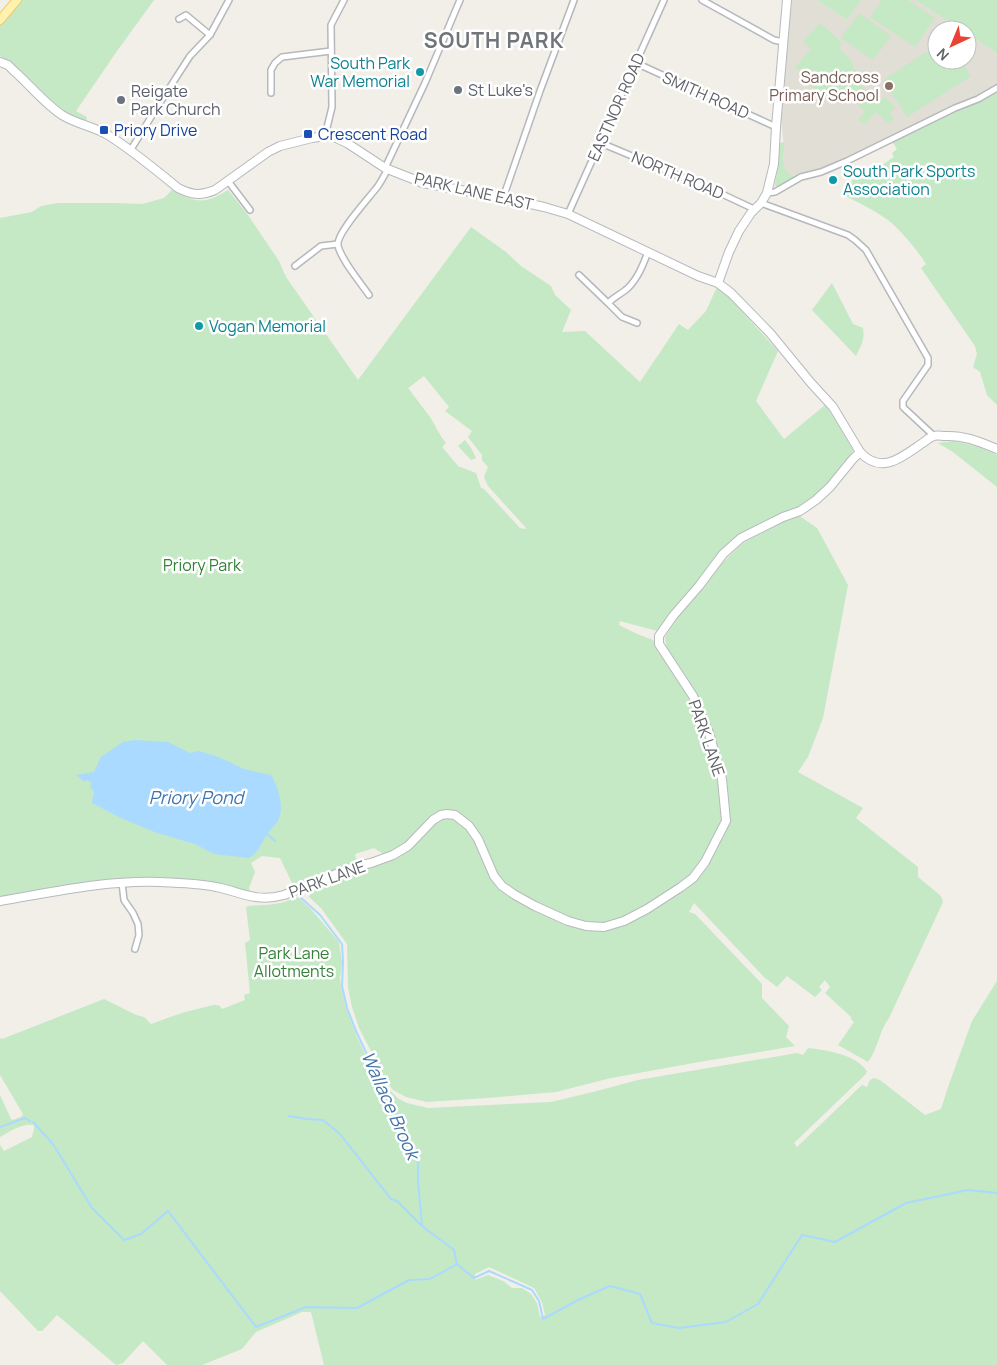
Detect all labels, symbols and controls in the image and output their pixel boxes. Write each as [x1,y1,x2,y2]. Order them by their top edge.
north arrow [927,20,977,70]
district label: SOUTH PARK [424,26,564,54]
text: N [932,44,953,65]
street label: EASTNOR ROAD [582,49,650,165]
place label: South Park War Memorial [310,52,411,92]
marker: South Park War Memorial [414,66,426,78]
street label: SMITH ROAD [659,66,753,124]
place label: Sandcross Primary School [769,66,879,106]
place label: St Luke's [468,79,533,101]
place label: Reigate Park Church [131,80,221,120]
marker: Sandcross Primary School [883,80,895,92]
marker: St Luke's [452,84,464,96]
marker: Reigate Park Church [115,94,127,106]
place label: Priory Drive [114,119,197,141]
place label: Crescent Road [318,123,428,145]
marker: Priory Drive [98,124,110,136]
marker: Crescent Road [302,128,314,140]
street label: NORTH ROAD [628,146,728,204]
place label: South Park Sports Association [843,160,975,200]
street label: PARK LANE EAST [412,167,536,215]
marker: South Park Sports Association [827,174,839,186]
place label: Vogan Memorial [209,315,326,337]
marker: Vogan Memorial [193,320,205,332]
park label: Priory Park [163,554,242,576]
street label: PARK LANE [684,697,730,779]
water label: Priory Pond [149,785,246,809]
street label: PARK LANE [286,855,368,903]
park label: Park Lane Allotments [254,942,334,982]
water label: Wallace Brook [356,1047,427,1166]

